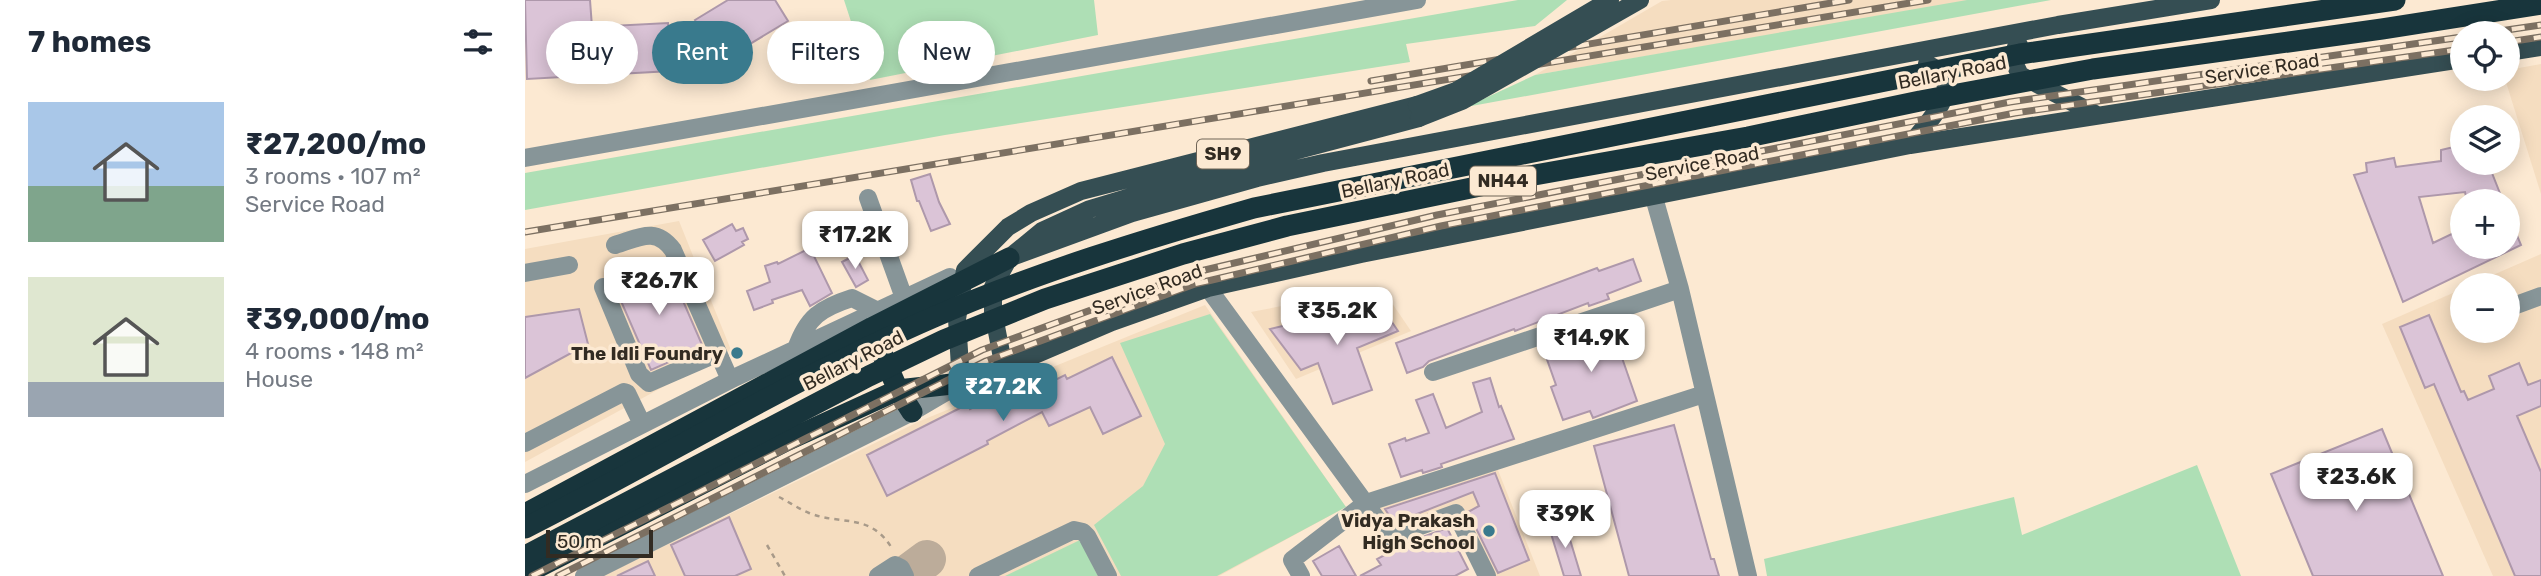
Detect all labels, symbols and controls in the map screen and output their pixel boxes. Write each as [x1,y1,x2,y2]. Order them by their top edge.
chip: Buy [546,21,638,84]
chip: Rent [652,21,753,84]
chip: Filters [767,21,884,84]
chip: New [898,21,995,84]
map controls [2450,21,2520,343]
button: locate [2450,21,2520,91]
icon: filters [459,23,497,61]
text: 7 homes [28,24,151,60]
street label: Service Road [2203,48,2321,89]
street label: Bellary Road [1896,51,2008,94]
button: layers [2450,105,2520,175]
text: ₹27,200/mo [245,126,426,162]
icon: home [84,130,168,214]
road number: SH9 [1197,140,1249,168]
street label: Service Road [1643,141,1761,186]
street label: Bellary Road [1339,158,1451,203]
text: 3 rooms · 107 m² [245,162,421,190]
road number: NH44 [1470,166,1536,196]
button: + [2450,189,2520,259]
text: Service Road [245,190,385,218]
pin: ₹17.2K [798,212,912,271]
text: ₹17.2K [818,220,892,248]
pin: ₹26.7K [602,258,716,317]
street label: Service Road [1089,259,1205,320]
text: ₹26.7K [620,266,698,294]
button: − [2450,273,2520,343]
pin: ₹35.2K [1280,288,1394,347]
text: ₹35.2K [1297,296,1377,324]
text: ₹39,000/mo [245,301,430,337]
icon: home [84,305,168,389]
pin: ₹14.9K [1534,314,1648,374]
text: ₹14.9K [1553,323,1629,351]
street label: Bellary Road [799,325,907,396]
text: 4 rooms · 148 m² [245,337,424,365]
place label: The Idli Foundry [571,342,724,365]
marker: The Idli Foundry [729,345,745,361]
pin: ₹27.2K [946,364,1060,423]
text: House [245,365,313,393]
text: ₹27.2K [964,372,1042,400]
pin: ₹23.6K [2299,454,2413,513]
text: ₹23.6K [2316,462,2396,490]
pin: ₹39K [1524,490,1606,550]
text: ₹39K [1536,499,1594,527]
place label: Vidya Prakash High School [1341,509,1475,554]
marker: Vidya Prakash High School [1481,523,1497,539]
scale bar [546,527,653,559]
text: 50 m [557,530,602,553]

